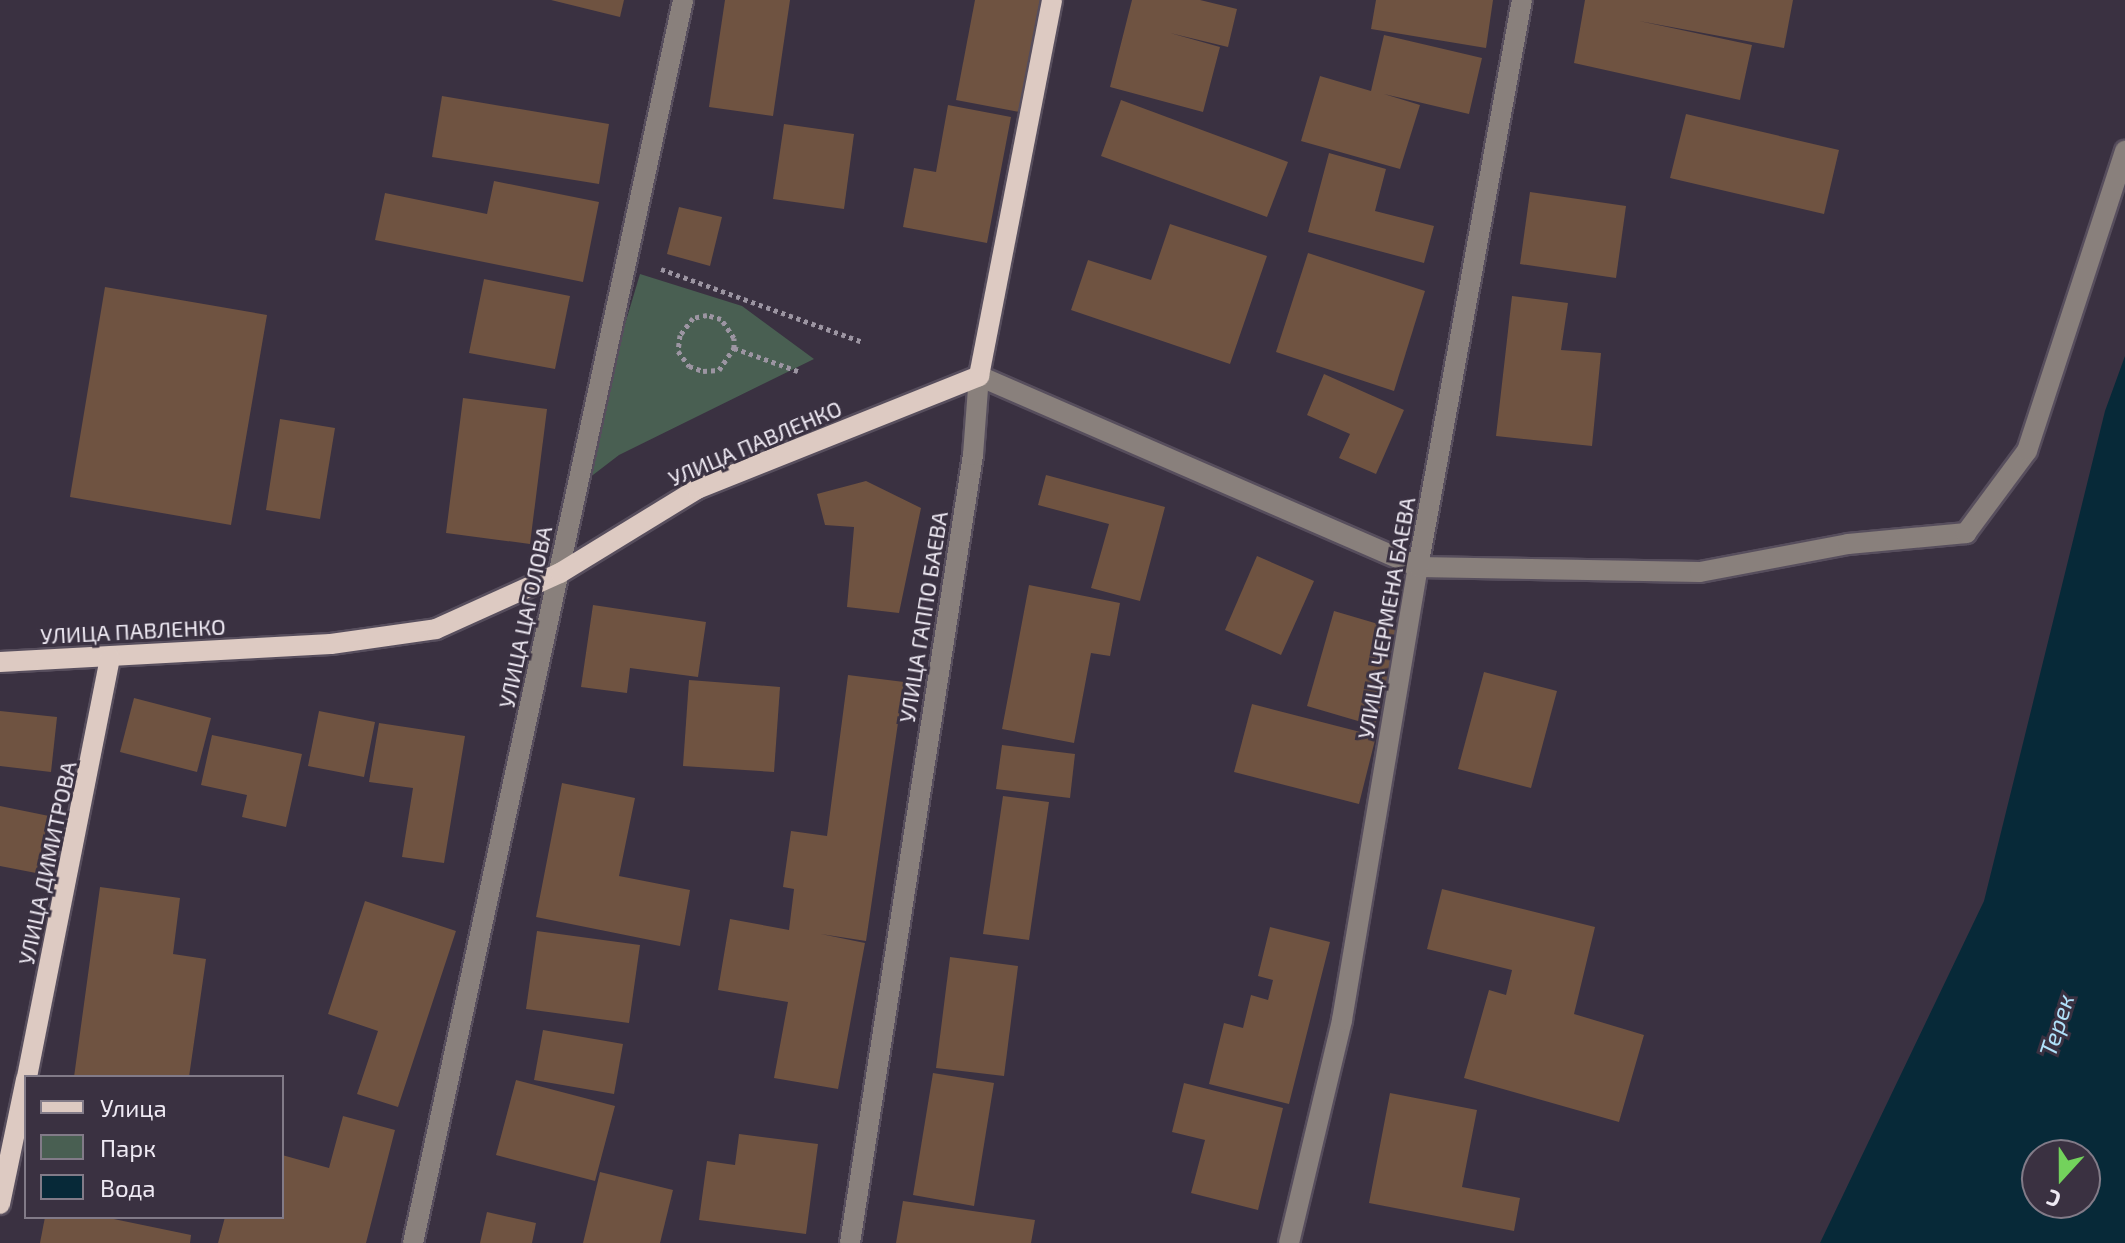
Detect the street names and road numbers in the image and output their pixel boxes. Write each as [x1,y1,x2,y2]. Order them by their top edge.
street label: УЛИЦА ПАВЛЕНКО [664,395,846,491]
street label: УЛИЦА ЧЕРМЕНА БАЕВА [1352,495,1420,741]
street label: УЛИЦА ГАППО БАЕВА [893,509,953,725]
street label: УЛИЦА ЦАГОЛОВА [493,524,557,710]
street label: УЛИЦА ПАВЛЕНКО [40,613,226,649]
street label: УЛИЦА ДИМИТРОВА [13,759,81,967]

